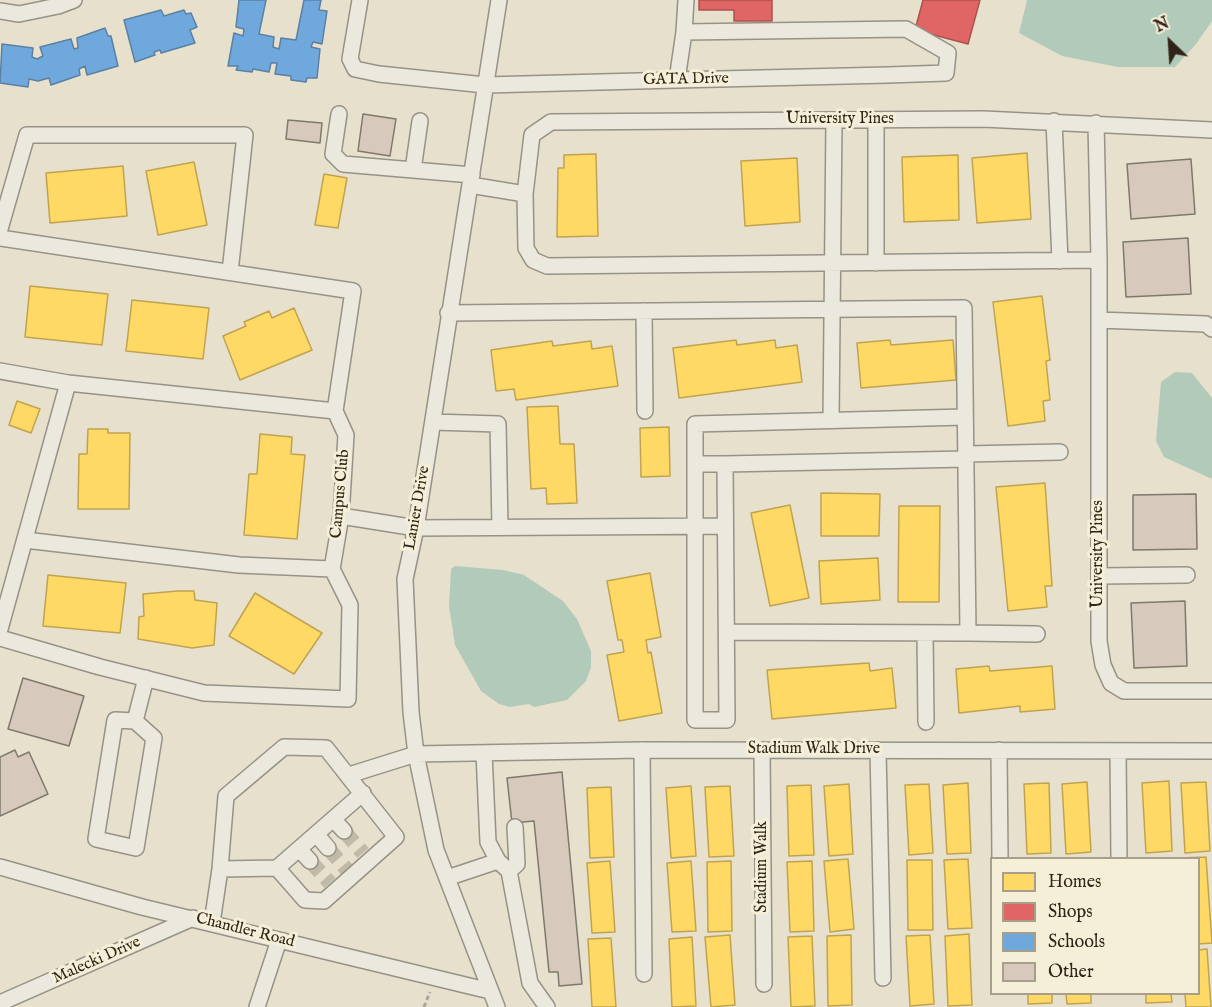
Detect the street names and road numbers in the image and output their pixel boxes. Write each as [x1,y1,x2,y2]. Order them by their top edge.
street label: GATA Drive [643,70,729,90]
street label: University Pines [786,110,894,130]
street label: Campus Club [328,449,354,539]
street label: Lanier Drive [401,464,435,552]
street label: University Pines [1089,500,1109,608]
street label: Stadium Walk Drive [748,740,880,760]
street label: Stadium Walk [753,821,773,913]
street label: Chandler Road [194,909,296,953]
street label: Malecki Drive [50,933,144,989]

